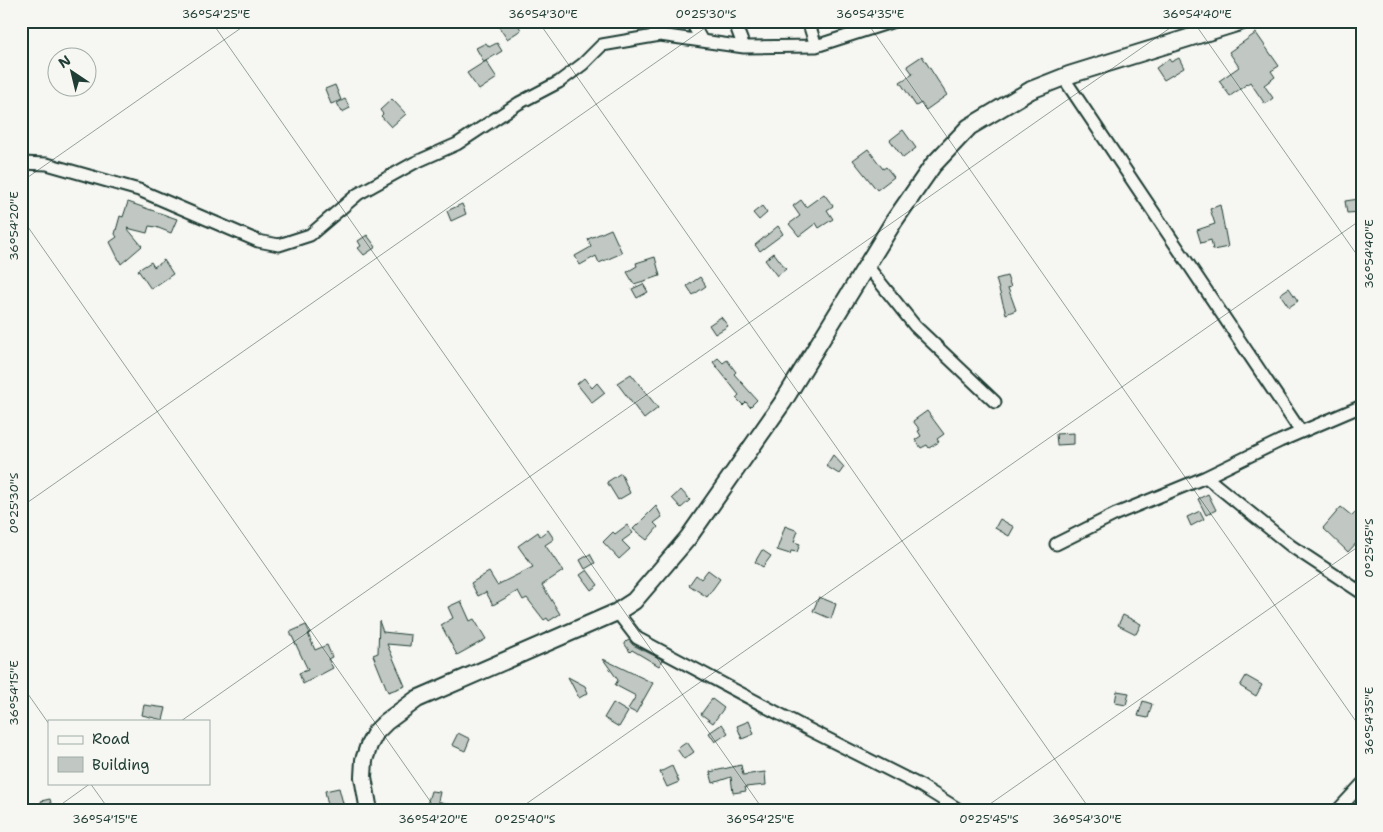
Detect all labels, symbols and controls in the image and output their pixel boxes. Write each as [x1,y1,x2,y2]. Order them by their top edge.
text: 36°54'25"E [182,6,250,22]
text: 36°54'30"E [508,6,578,22]
text: 0°25'30"S [676,6,737,22]
text: 36°54'35"E [836,6,904,22]
text: 36°54'40"E [1162,6,1232,22]
north arrow [48,48,98,98]
text: N [55,51,74,72]
text: 36°54'20"E [6,191,22,261]
text: 36°54'40"E [1361,219,1377,289]
text: 0°25'30"S [6,472,22,533]
text: 0°25'45"S [1361,518,1377,578]
text: 36°54'15"E [6,660,22,726]
text: 36°54'35"E [1361,687,1377,755]
legend [48,720,210,784]
text: Road [92,729,130,749]
text: Building [92,755,149,775]
text: 36°54'15"E [72,811,138,827]
text: 36°54'20"E [398,811,468,827]
text: 0°25'40"S [495,811,556,827]
text: 36°54'25"E [726,811,794,827]
text: 0°25'45"S [959,811,1019,827]
text: 36°54'30"E [1052,811,1122,827]

